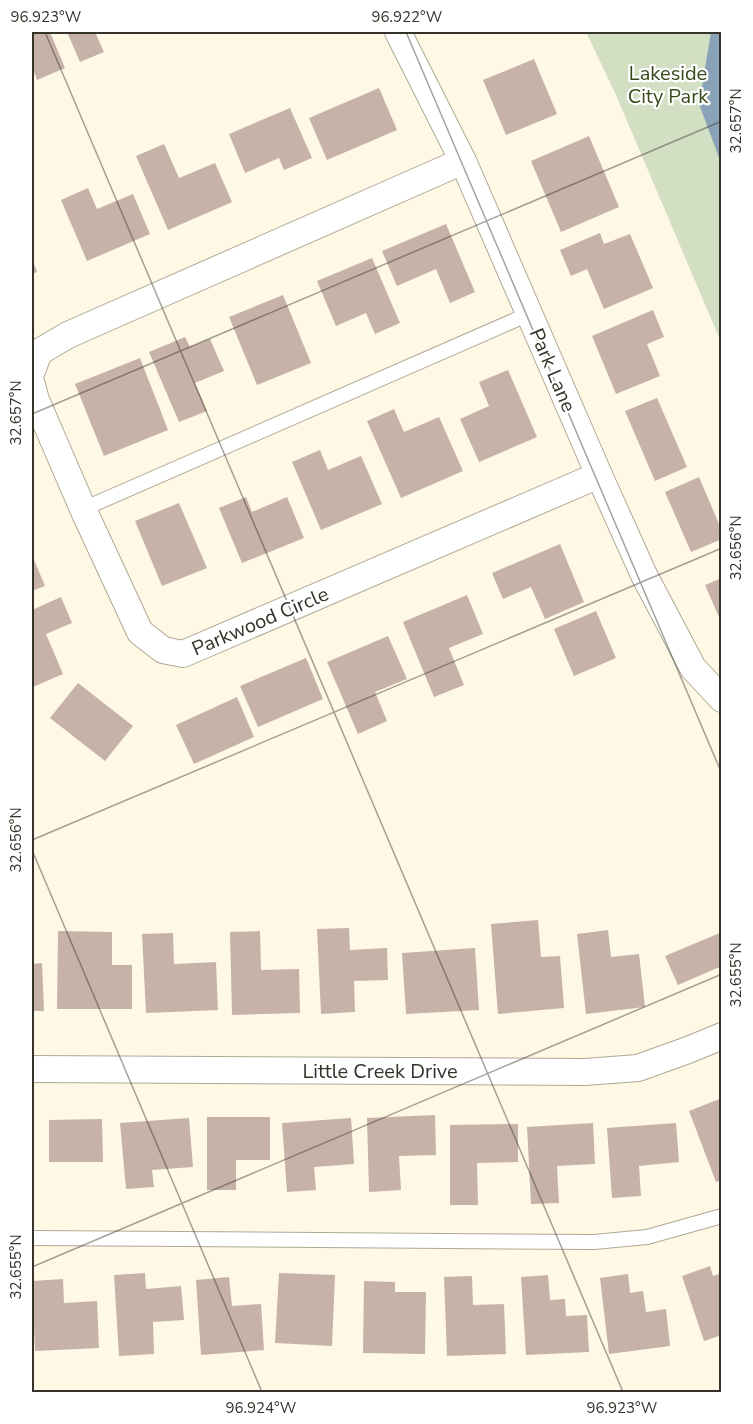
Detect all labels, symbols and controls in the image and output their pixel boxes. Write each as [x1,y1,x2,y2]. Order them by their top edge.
text: 96.923°W [11,7,82,27]
text: 96.922°W [372,7,443,27]
park label: Lakeside City Park [628,60,709,110]
text: 32.657°N [726,88,746,154]
street label: Park Lane [523,324,582,416]
text: 32.657°N [6,380,26,446]
text: 32.656°N [726,515,746,581]
street label: Parkwood Circle [188,580,333,662]
text: 32.656°N [6,807,26,873]
text: 32.655°N [726,942,746,1008]
street label: Little Creek Drive [302,1058,458,1085]
text: 32.655°N [6,1234,26,1300]
text: 96.924°W [226,1398,297,1418]
text: 96.923°W [587,1398,658,1418]

